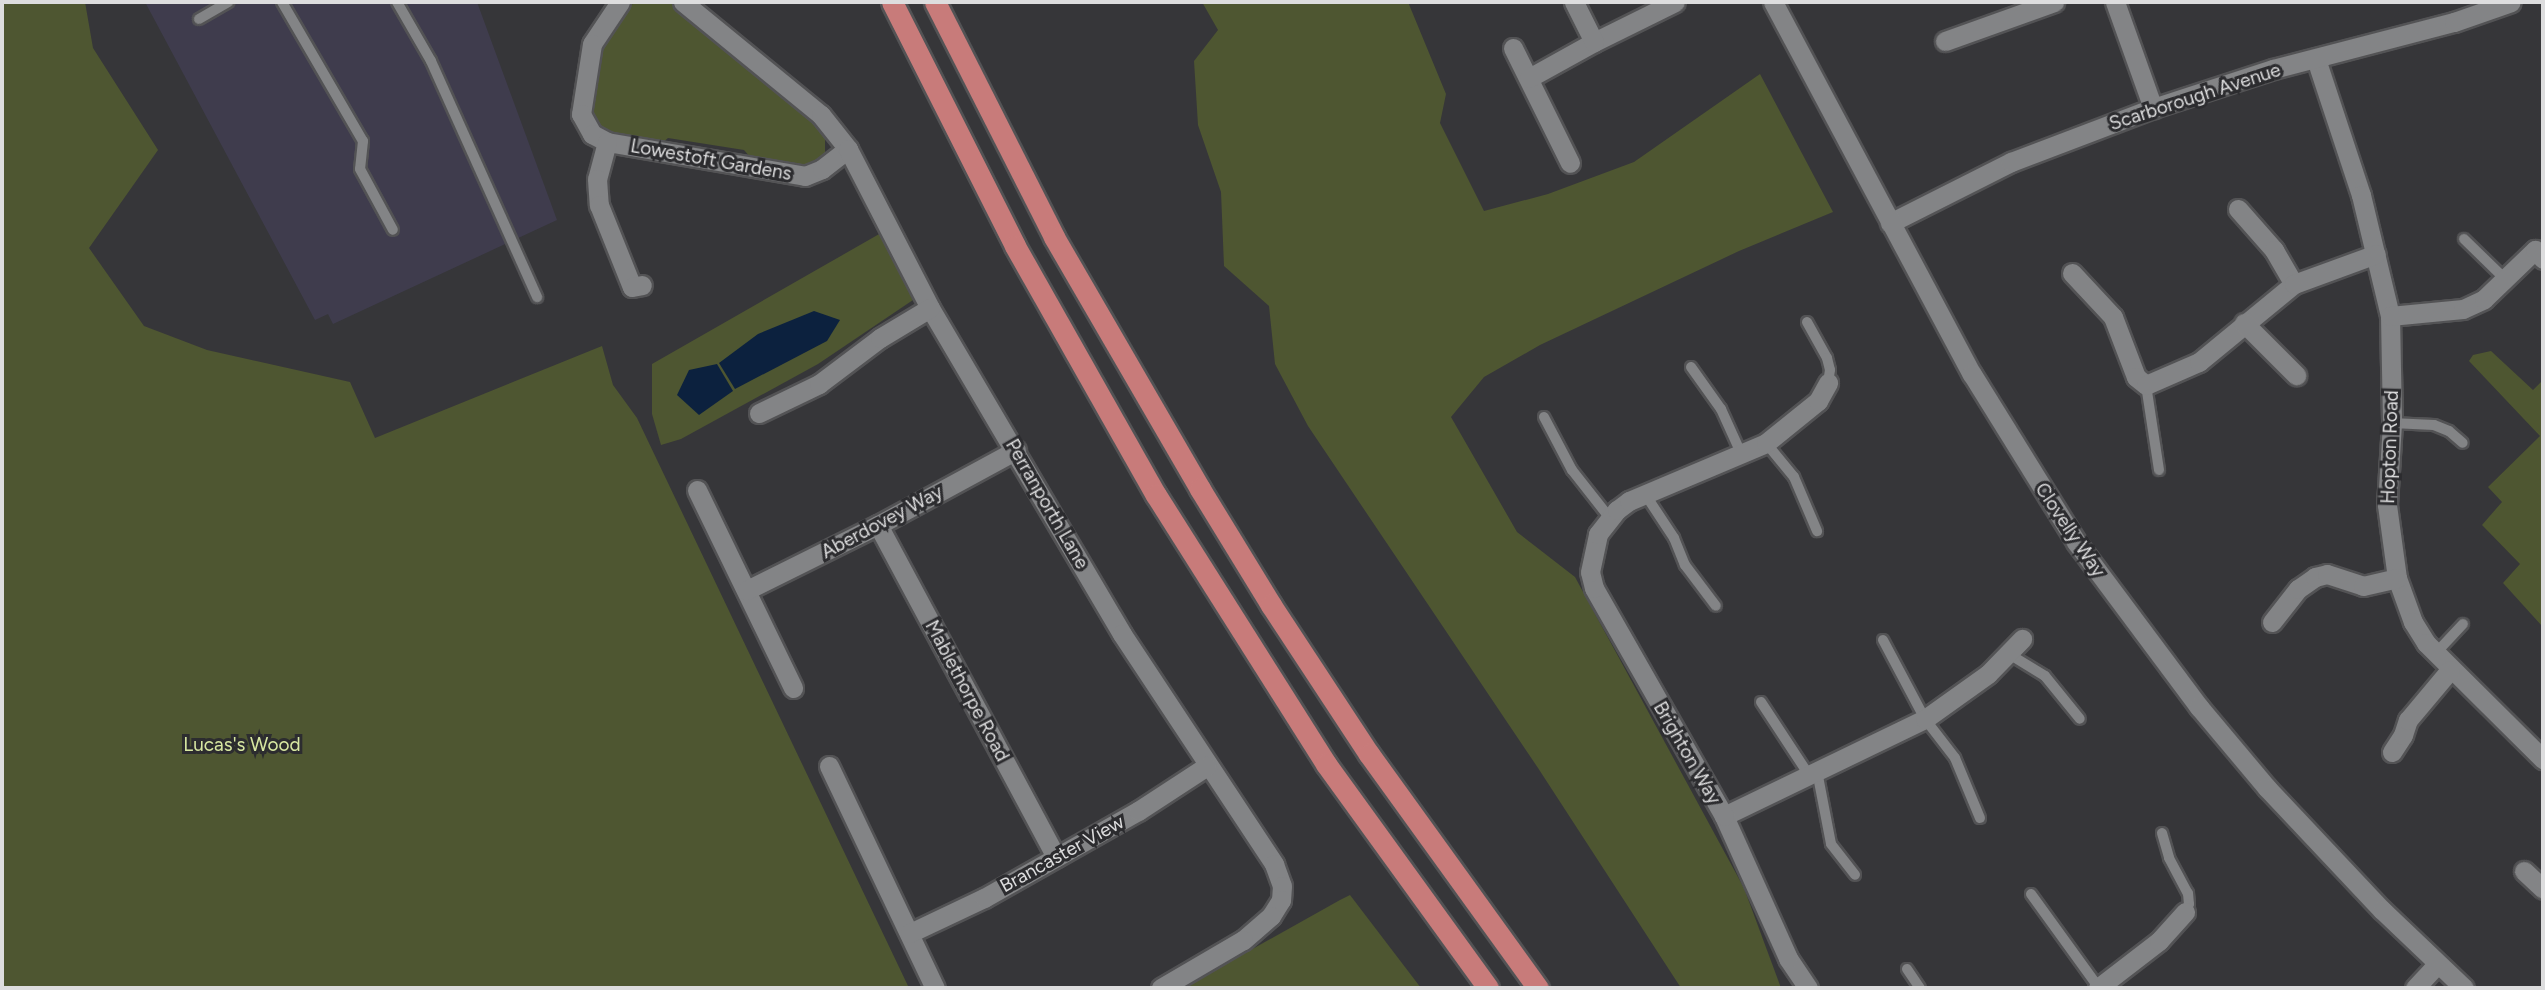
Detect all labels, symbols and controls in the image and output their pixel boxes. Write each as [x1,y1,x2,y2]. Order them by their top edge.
street label: Scarborough Avenue [2106,59,2284,135]
street label: Lowestoft Gardens [629,135,793,185]
street label: Hopton Road [2377,390,2403,504]
street label: Perranporth Lane [1001,435,1093,573]
street label: Clovelly Way [2030,479,2110,581]
street label: Aberdovey Way [817,480,947,564]
street label: Mablethorpe Road [920,616,1014,766]
street label: Brighton Way [1648,698,1726,808]
park label: Lucas's Wood [183,734,301,756]
street label: Brancaster View [996,810,1128,898]

